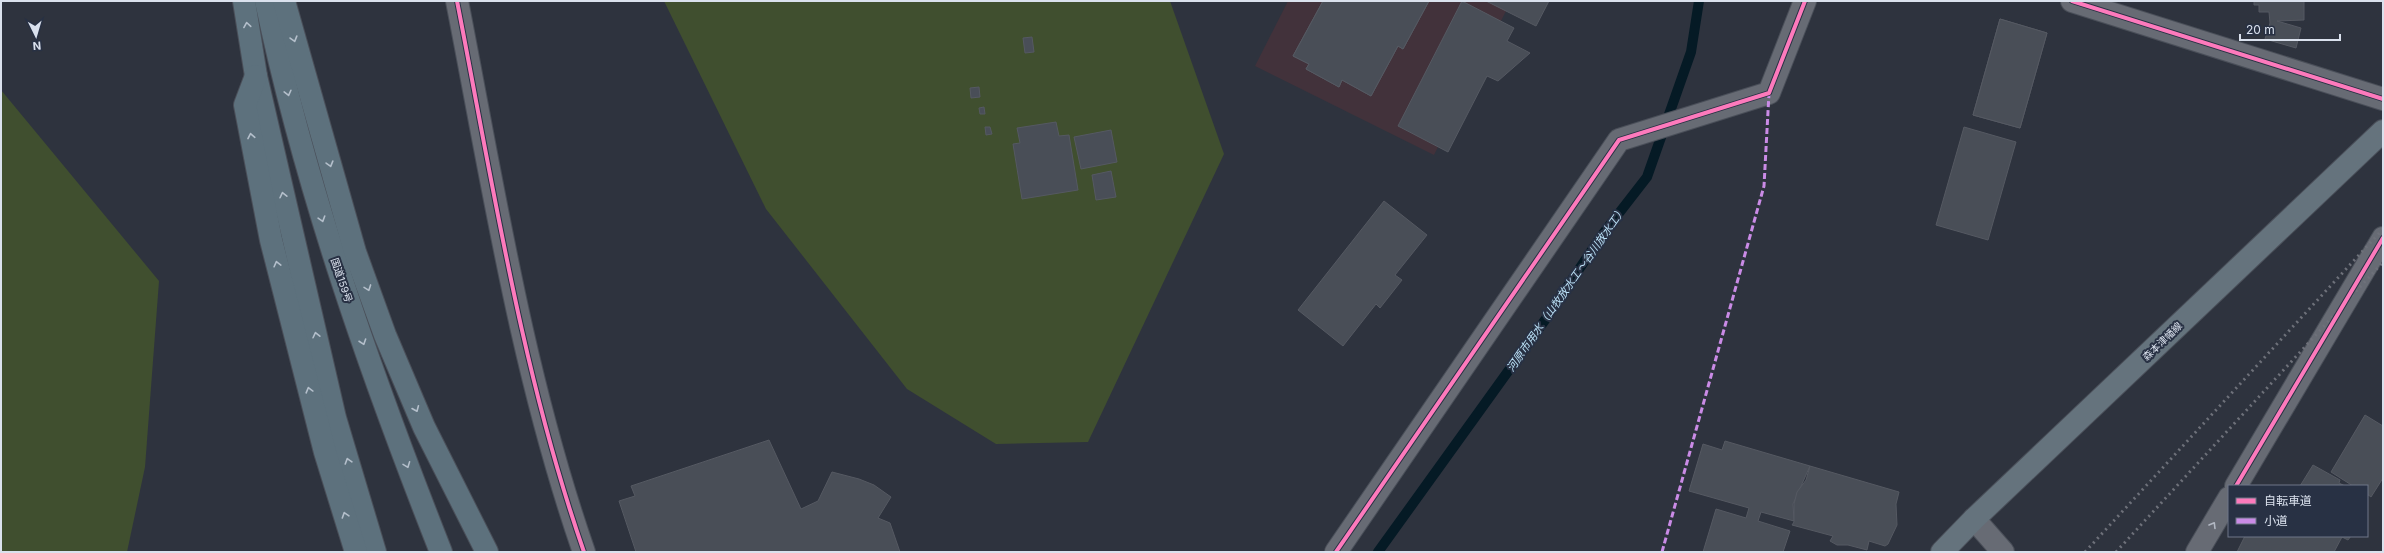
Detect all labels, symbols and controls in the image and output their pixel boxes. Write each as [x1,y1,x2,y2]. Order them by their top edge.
north arrow [16,16,56,56]
scale bar [2240,16,2340,42]
one-way arrow [244,22,252,28]
text: 20 m [2246,22,2275,37]
one-way arrow [289,35,298,42]
text: N [32,39,42,53]
one-way arrow [284,90,292,97]
one-way arrow [248,133,256,140]
one-way arrow [325,160,334,167]
one-way arrow [280,192,288,198]
water label: 河原市用水（山牧放水工～谷川放水工） [1503,204,1629,374]
one-way arrow [317,215,326,222]
street label: 国道159号 [329,256,355,304]
one-way arrow [273,261,282,268]
one-way arrow [363,284,372,291]
street label: 森本津幡線 [2140,319,2184,363]
one-way arrow [312,332,321,339]
one-way arrow [358,339,367,346]
one-way arrow [305,387,313,393]
one-way arrow [411,404,419,412]
one-way arrow [344,458,353,465]
one-way arrow [402,461,410,468]
legend [2228,485,2368,537]
text: 自転車道 [2264,493,2312,508]
one-way arrow [341,511,350,518]
text: 小道 [2264,513,2288,528]
one-way arrow [2209,522,2216,529]

